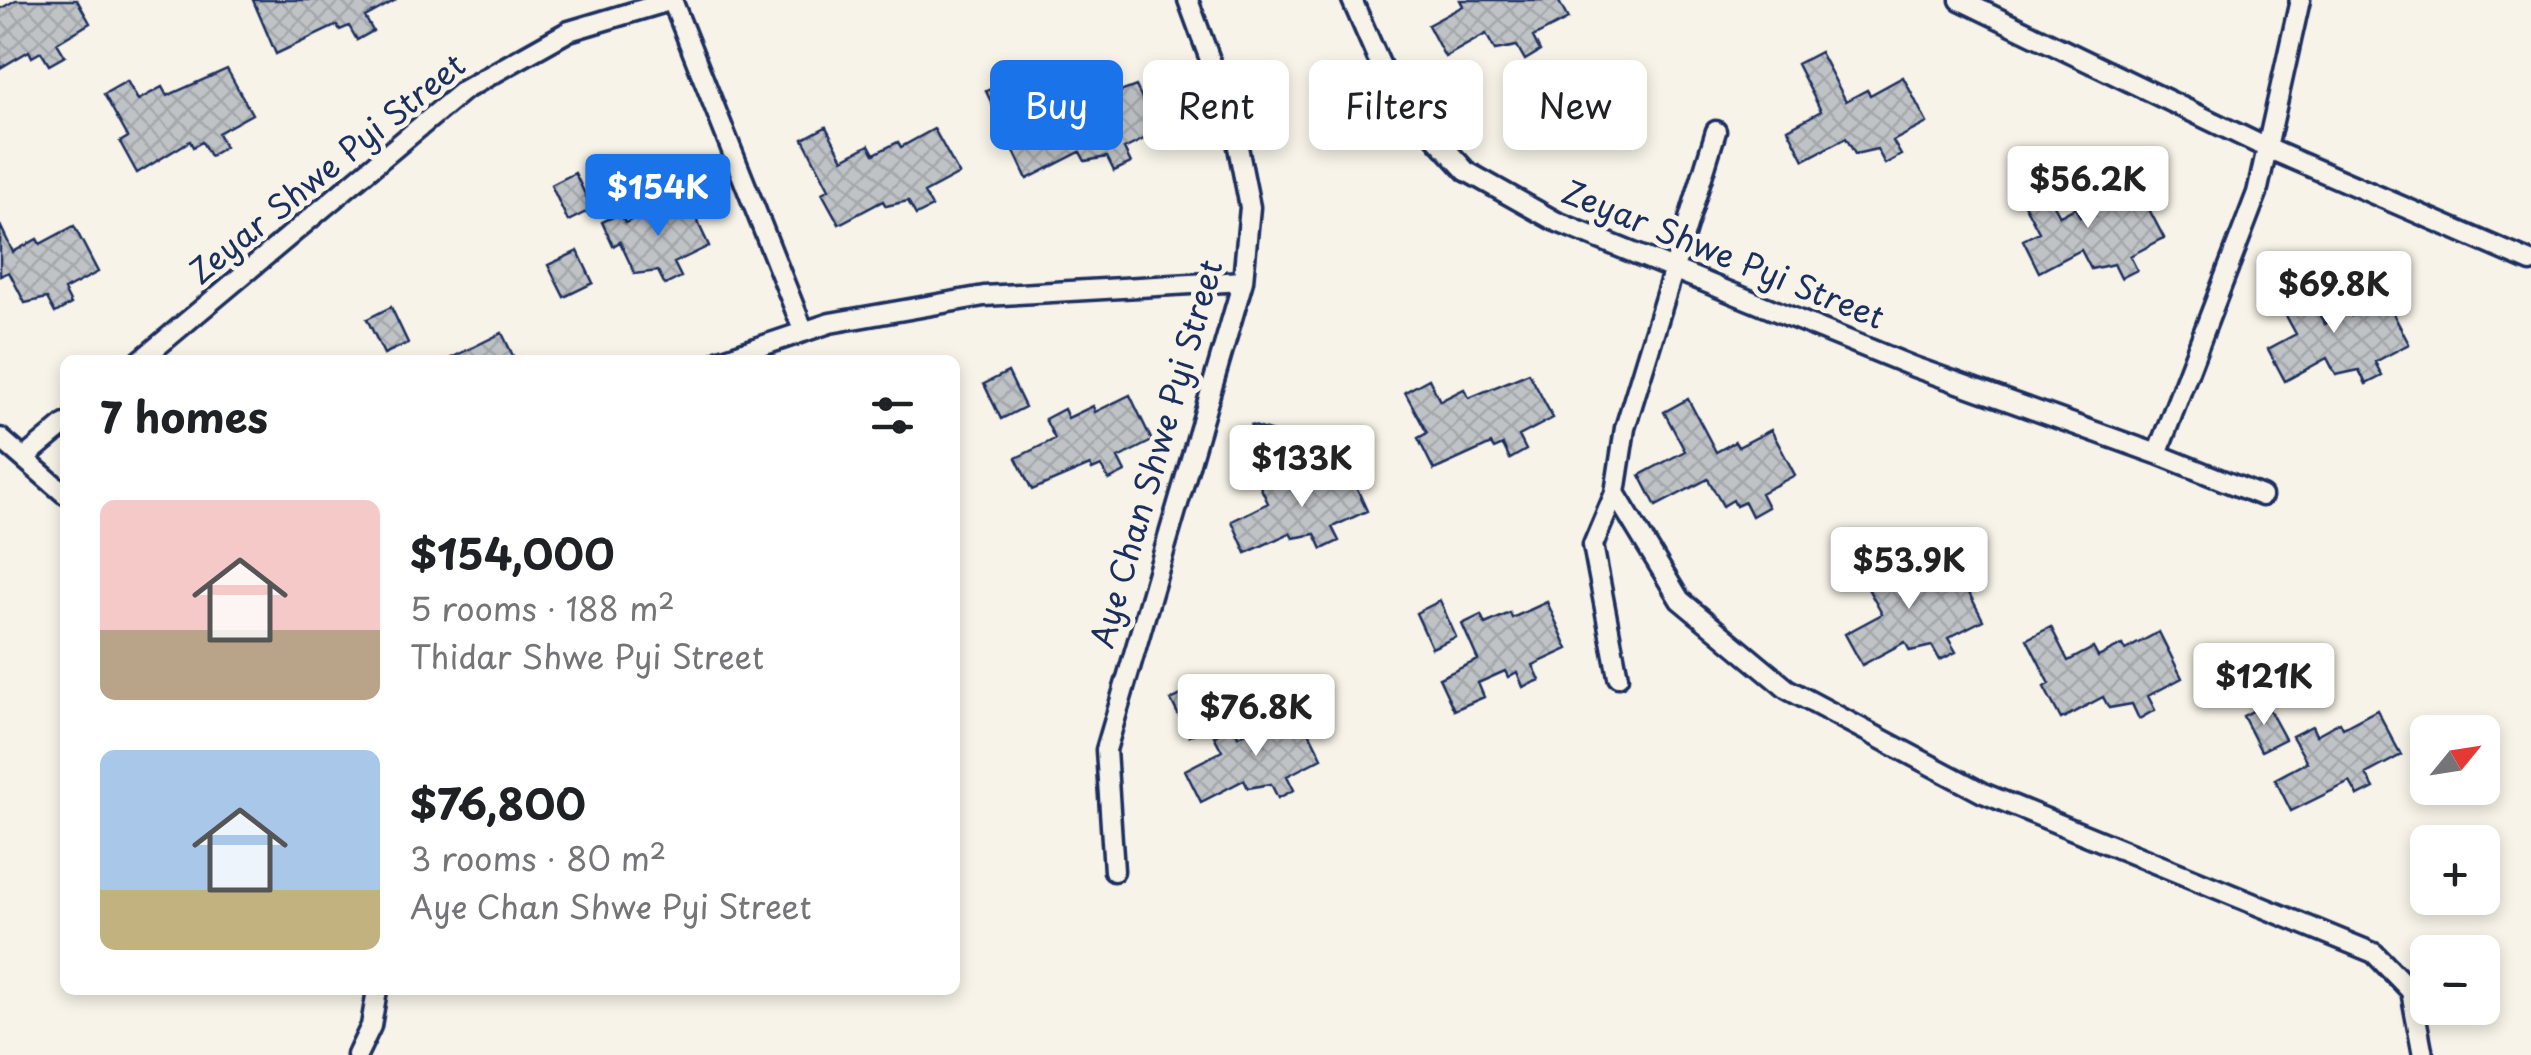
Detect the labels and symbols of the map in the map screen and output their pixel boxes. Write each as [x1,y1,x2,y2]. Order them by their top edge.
street label: Zeyar Shwe Pyi Street [177,41,474,294]
pin: $56.2K [2007,146,2169,231]
pin: $154K [588,154,728,239]
street label: Zeyar Shwe Pyi Street [1555,167,1892,340]
pin: $69.8K [2253,251,2415,336]
street label: Aye Chan Shwe Pyi Street [1077,254,1233,653]
pin: $133K [1232,425,1372,510]
pin: $53.9K [1828,527,1990,612]
pin: $121K [2194,643,2334,728]
pin: $76.8K [1175,674,1337,759]
north arrow [2410,715,2500,805]

